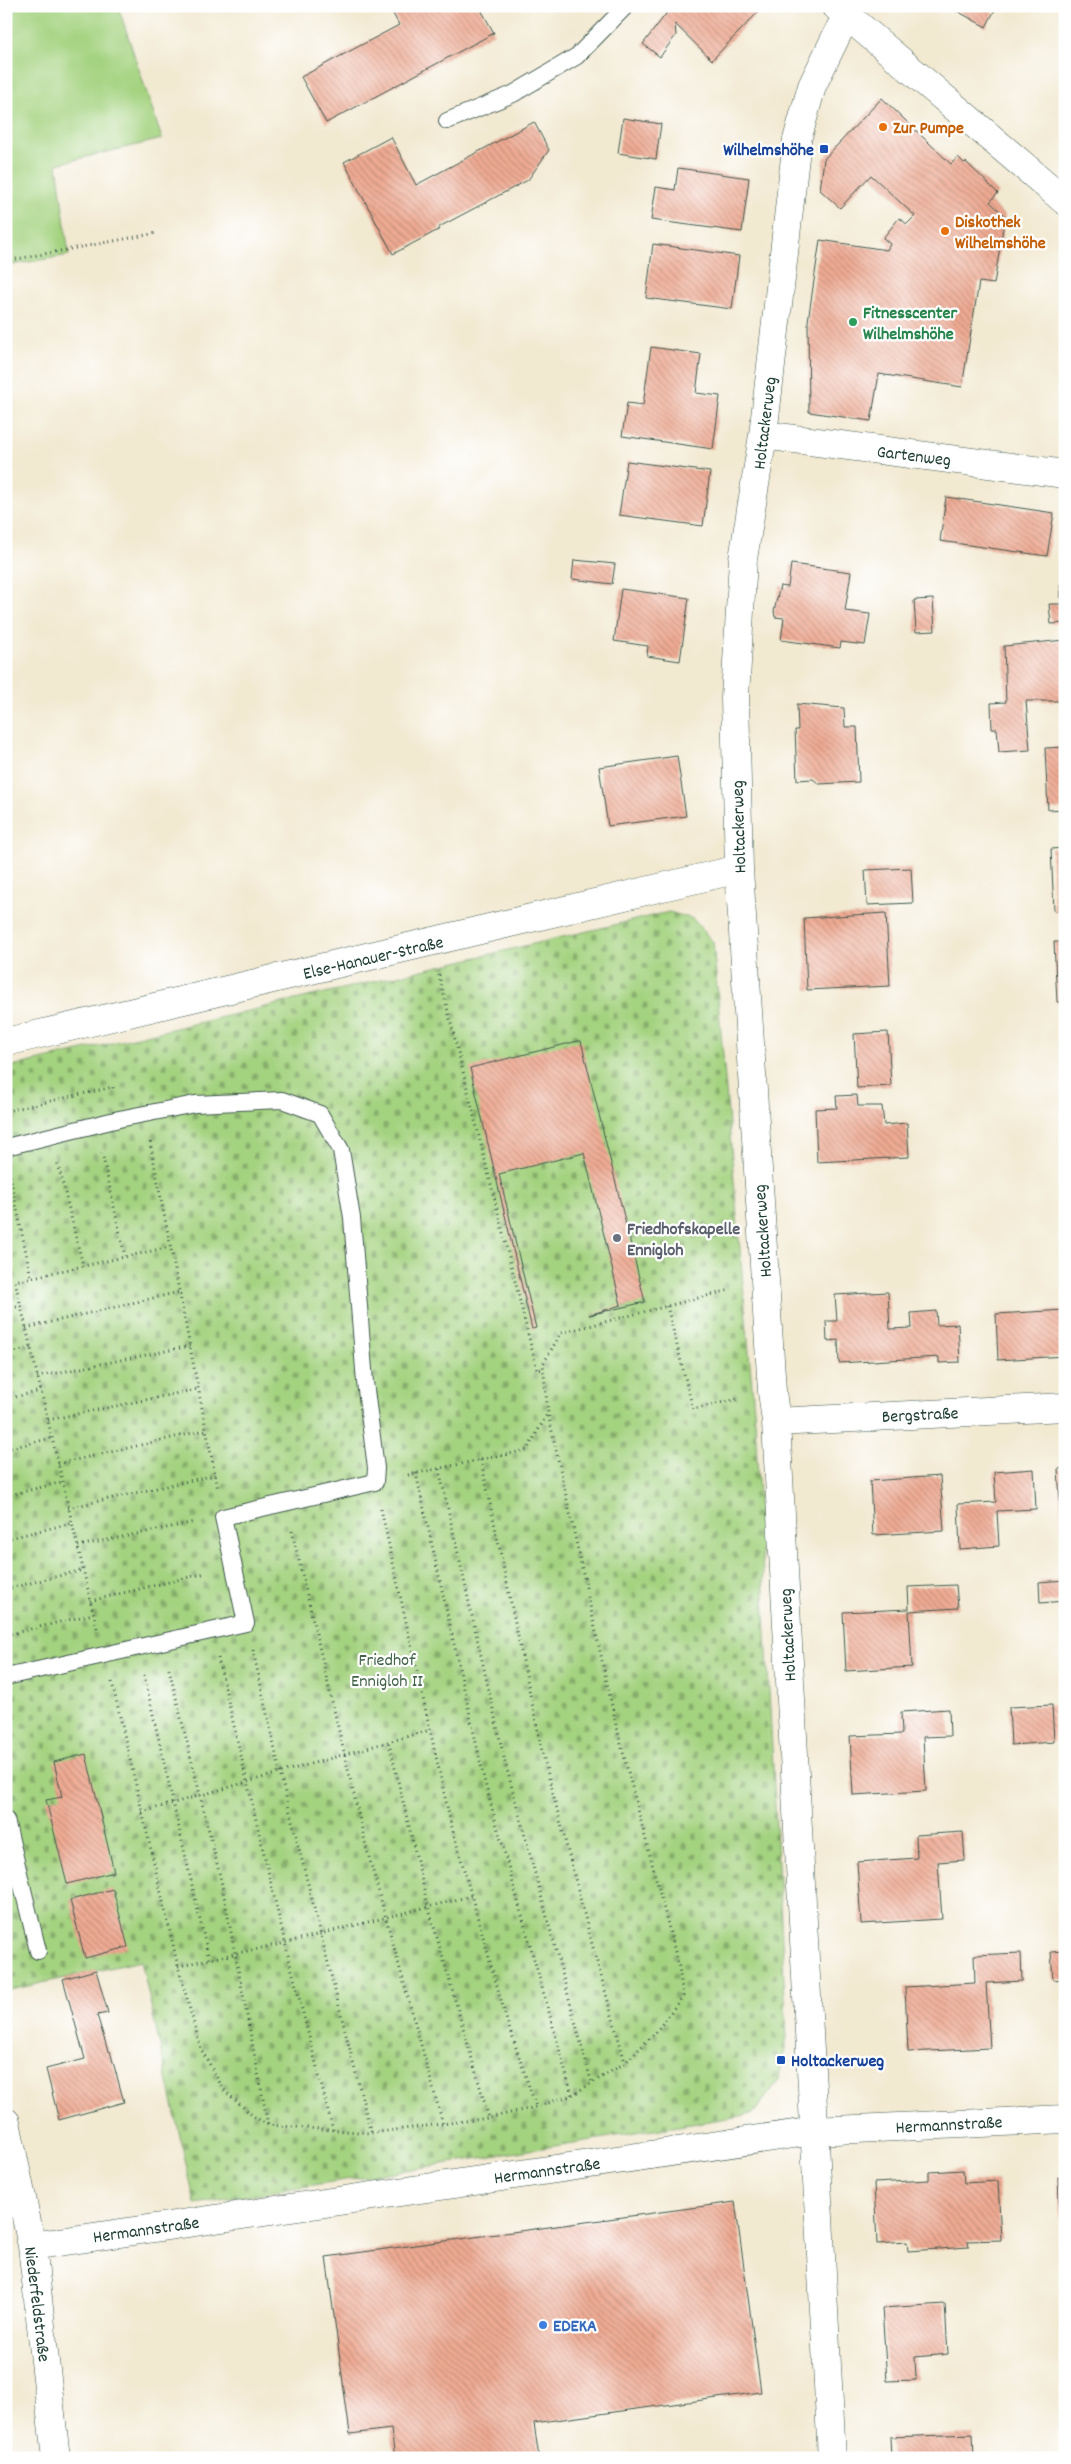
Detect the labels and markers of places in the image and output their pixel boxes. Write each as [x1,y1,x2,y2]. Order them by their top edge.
place label: Zur Pumpe [893,117,964,142]
marker: Zur Pumpe [877,121,889,133]
place label: Wilhelmshöhe [723,139,814,164]
marker: Wilhelmshöhe [818,143,830,155]
place label: Diskothek Wilhelmshöhe [955,211,1046,257]
marker: Diskothek Wilhelmshöhe [939,225,951,237]
place label: Fitnesscenter Wilhelmshöhe [863,302,957,348]
marker: Fitnesscenter Wilhelmshöhe [847,316,859,328]
place label: Friedhofskapelle Ennigloh [627,1218,740,1264]
marker: Friedhofskapelle Ennigloh [611,1232,623,1244]
place label: Holtackerweg [791,2050,884,2075]
marker: Holtackerweg [775,2054,787,2066]
place label: EDEKA [553,2315,597,2340]
marker: EDEKA [537,2319,549,2331]

